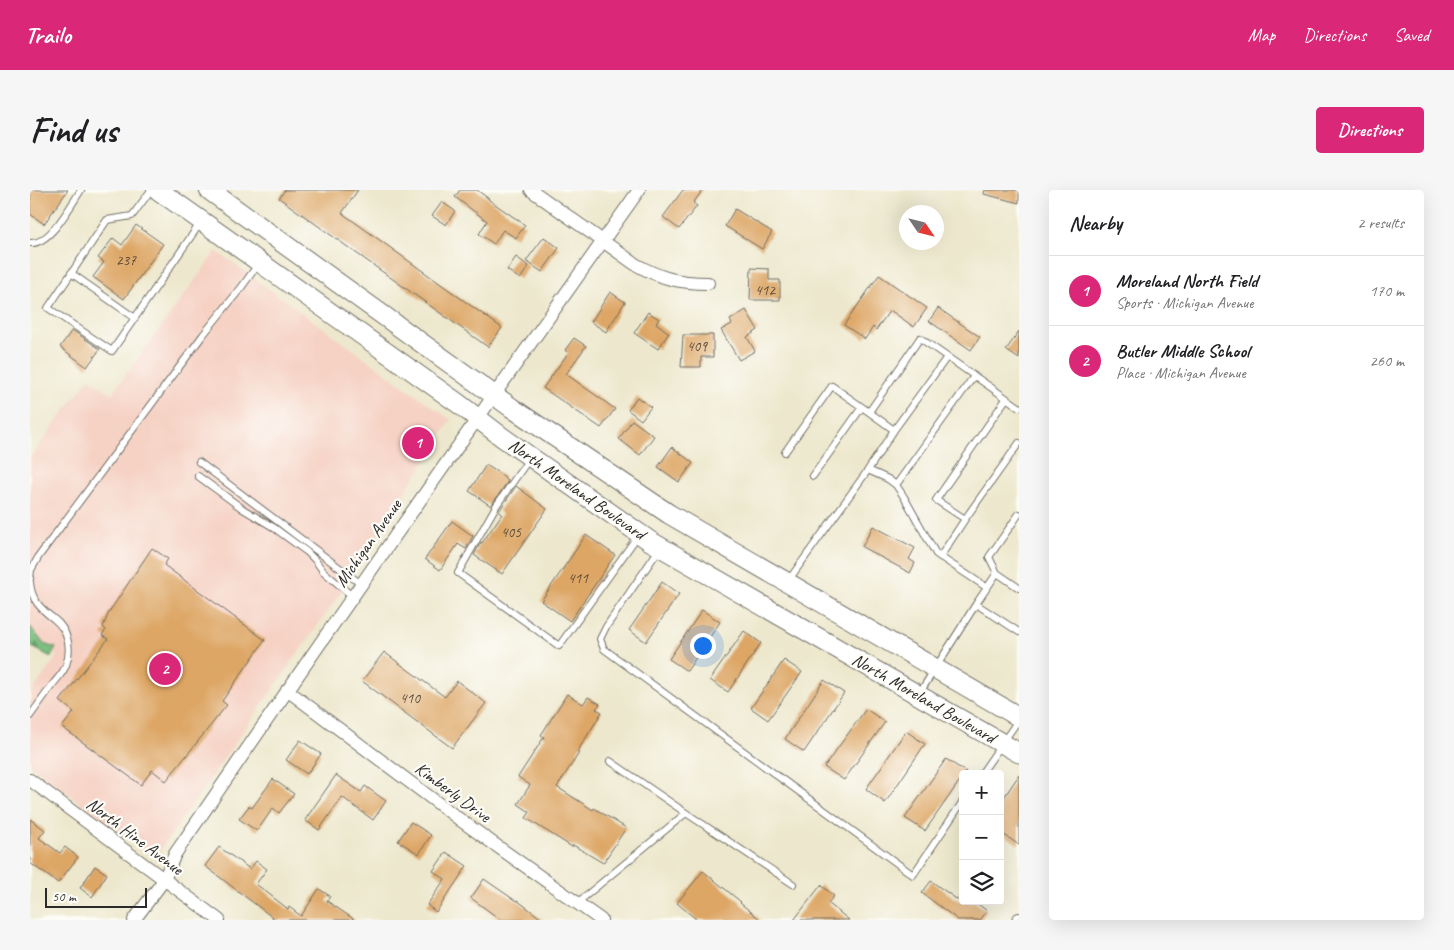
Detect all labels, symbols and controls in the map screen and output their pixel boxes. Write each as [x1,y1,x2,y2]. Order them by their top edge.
text: Trailo [25,20,71,50]
text: Map [1248,24,1275,46]
text: Directions [1303,24,1366,46]
text: Saved [1394,24,1429,46]
button: Directions [1316,107,1424,153]
text: Find us [30,108,117,153]
north arrow [899,205,944,250]
text: Nearby [1069,210,1122,236]
text: 2 results [1357,213,1404,233]
house number: 237 [116,251,137,270]
text: Moreland North Field [1116,269,1258,293]
house number: 412 [755,281,776,300]
text: 1 [1081,281,1089,301]
text: 170 m [1370,281,1404,301]
text: Sports · Michigan Avenue [1116,293,1254,313]
house number: 409 [687,337,708,356]
text: Butler Middle School [1116,339,1249,363]
text: 2 [1081,351,1089,371]
text: 260 m [1370,351,1404,371]
text: Place · Michigan Avenue [1116,363,1246,383]
pin: 1 [402,424,434,462]
street label: North Moreland Boulevard [504,433,652,546]
street label: Michigan Avenue [330,494,407,591]
house number: 405 [501,523,522,542]
house number: 411 [568,569,589,588]
your location [690,633,716,659]
street label: North Moreland Boulevard [848,648,1002,750]
pin: 2 [149,650,181,688]
house number: 410 [400,689,421,708]
street label: Kimberly Drive [411,757,496,828]
map controls [959,770,1004,905]
button: + [959,770,1004,815]
street label: North Hine Avenue [82,792,189,880]
button: − [959,815,1004,860]
button: layers [959,860,1004,905]
scale bar [45,885,148,908]
text: 50 m [52,888,76,905]

